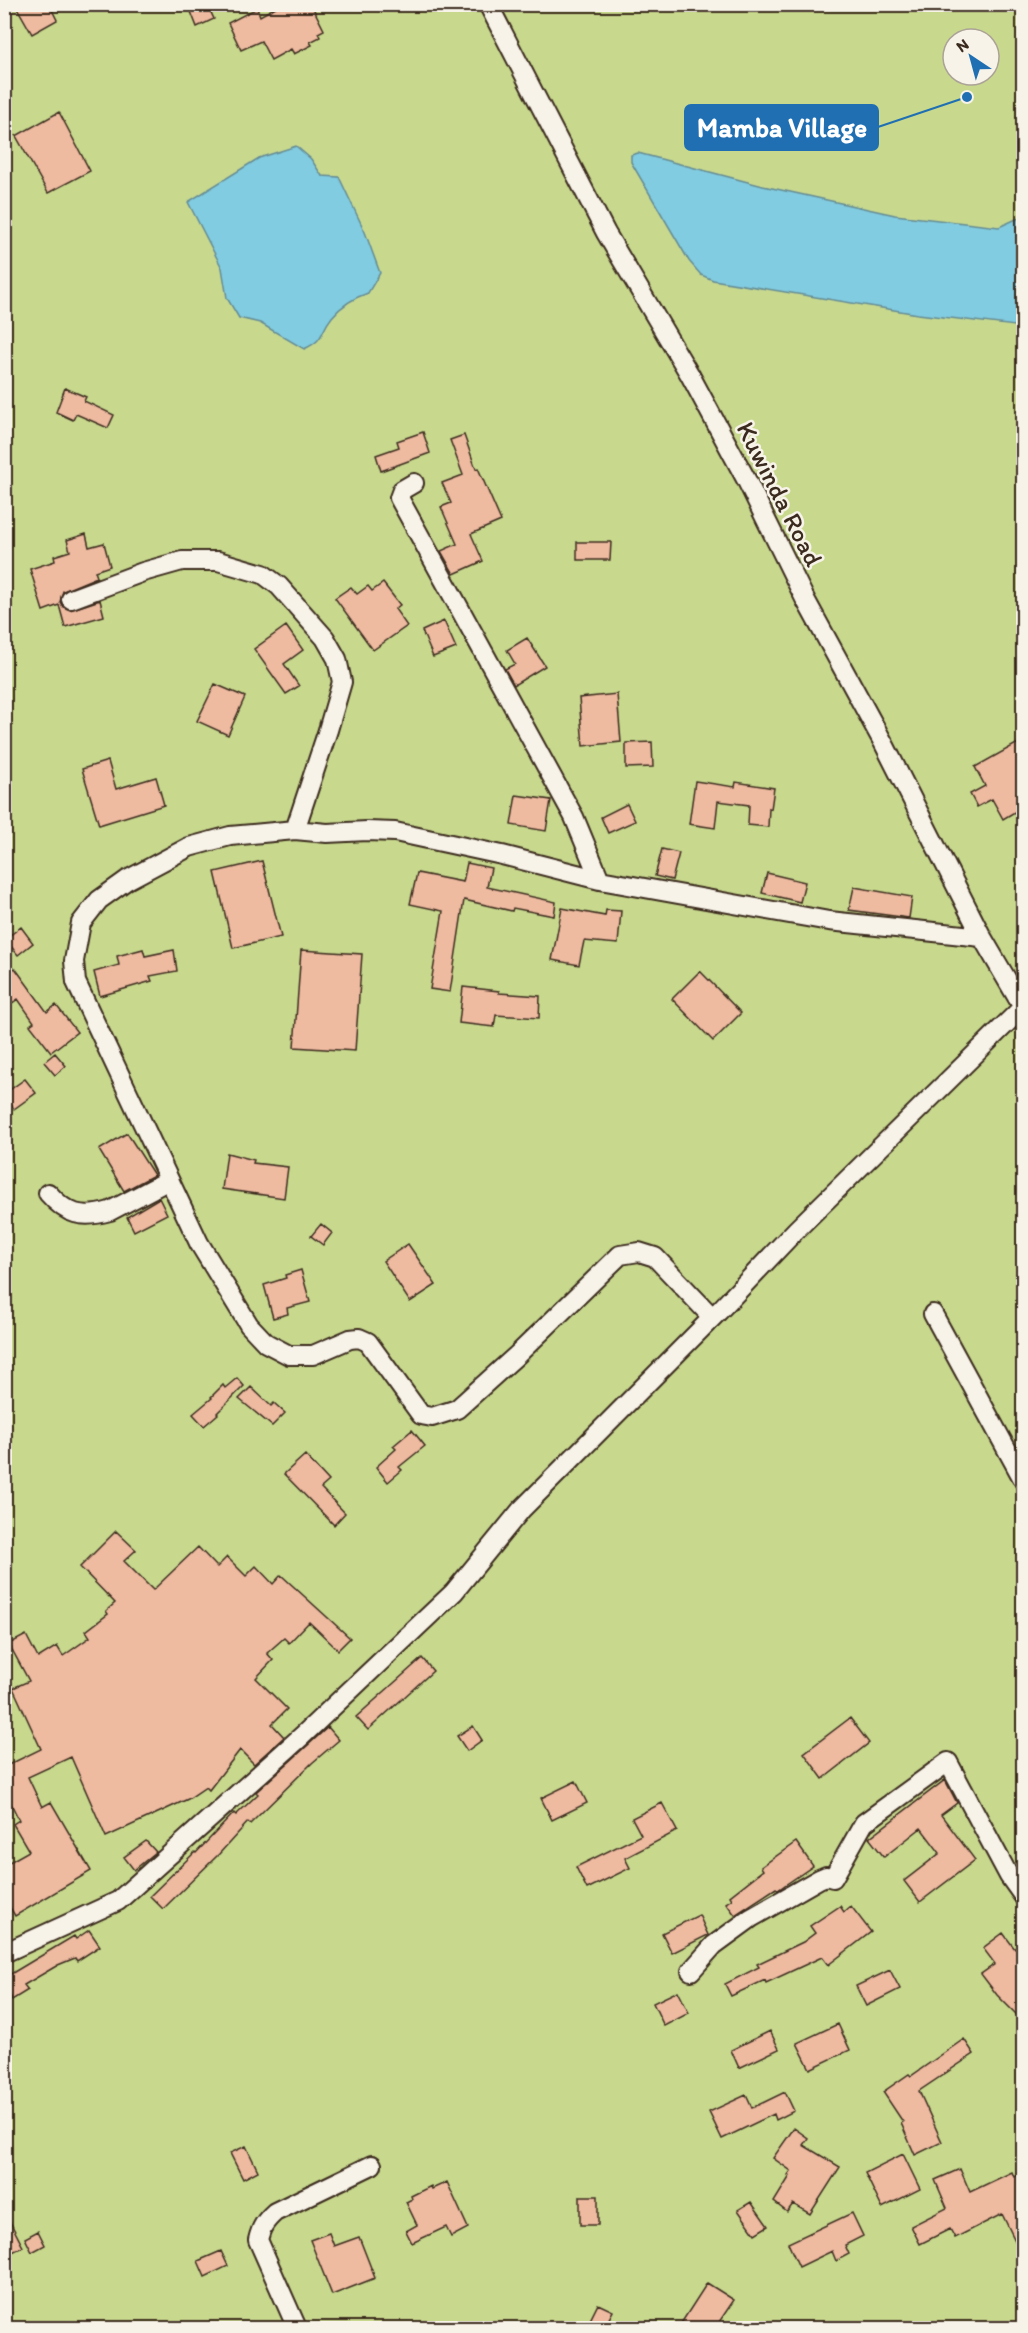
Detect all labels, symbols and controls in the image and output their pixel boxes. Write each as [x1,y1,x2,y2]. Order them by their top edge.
north arrow [941,27,1001,87]
text: N [953,34,972,56]
callout: Mamba Village [685,105,878,150]
text: Mamba Village [697,111,867,144]
street label: Kuwinda Road [730,416,830,572]

